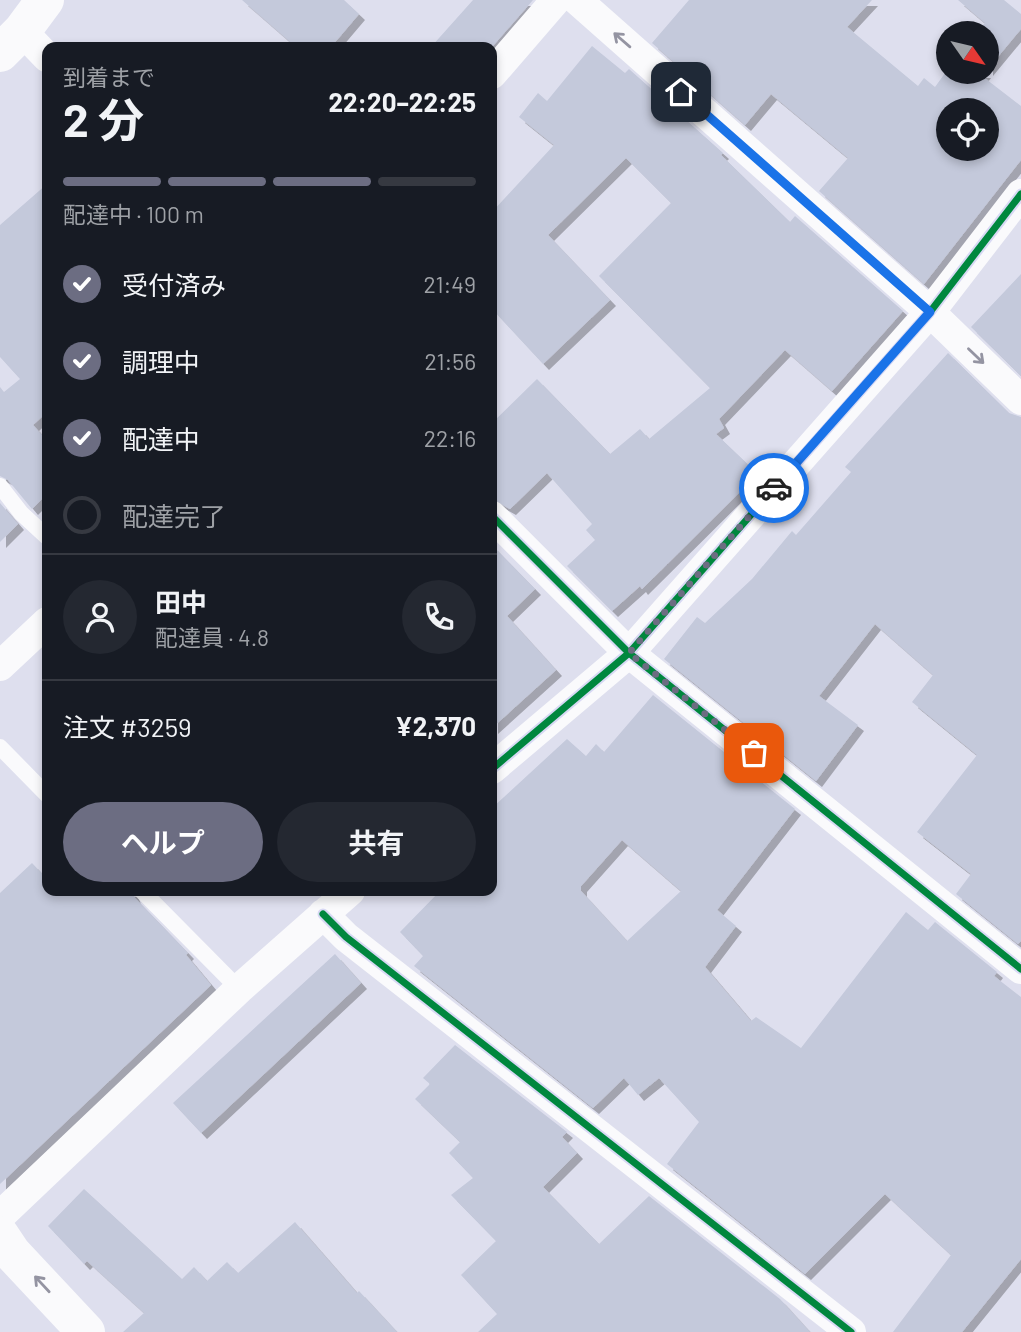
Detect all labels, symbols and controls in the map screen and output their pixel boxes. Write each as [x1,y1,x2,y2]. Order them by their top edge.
north arrow [936,21,999,84]
map controls [936,21,999,161]
one-way arrow [613,32,631,48]
pin [651,62,711,122]
text: 到着まで [63,63,155,91]
icon: home [662,73,700,111]
text: 22:20–22:25 [329,86,476,117]
text: 2 分 [63,91,144,146]
button: locate [936,98,999,161]
text: 配達中 · 100 m [63,200,204,228]
icon: check [63,265,101,303]
text: 受付済み [122,269,226,300]
text: 21:49 [423,270,476,298]
icon: check [63,342,101,380]
text: 調理中 [122,346,200,377]
text: 21:56 [424,347,476,375]
one-way arrow [967,348,984,365]
icon: check [63,419,101,457]
text: 配達中 [122,423,200,454]
text: 22:16 [424,424,476,452]
courier [739,453,809,523]
icon: car [755,469,793,507]
text: 配達完了 [122,500,226,531]
button: person [63,580,137,654]
button: phone [402,580,476,654]
text: 田中 [155,586,207,617]
text: 配達員 · 4.8 [155,623,269,651]
text: ¥2,370 [395,710,476,741]
text: 注文 #3259 [63,711,192,742]
pin [724,723,784,783]
icon: bag [735,734,773,772]
button: ヘルプ [63,802,263,882]
button: 共有 [277,802,476,882]
one-way arrow [33,1276,50,1293]

